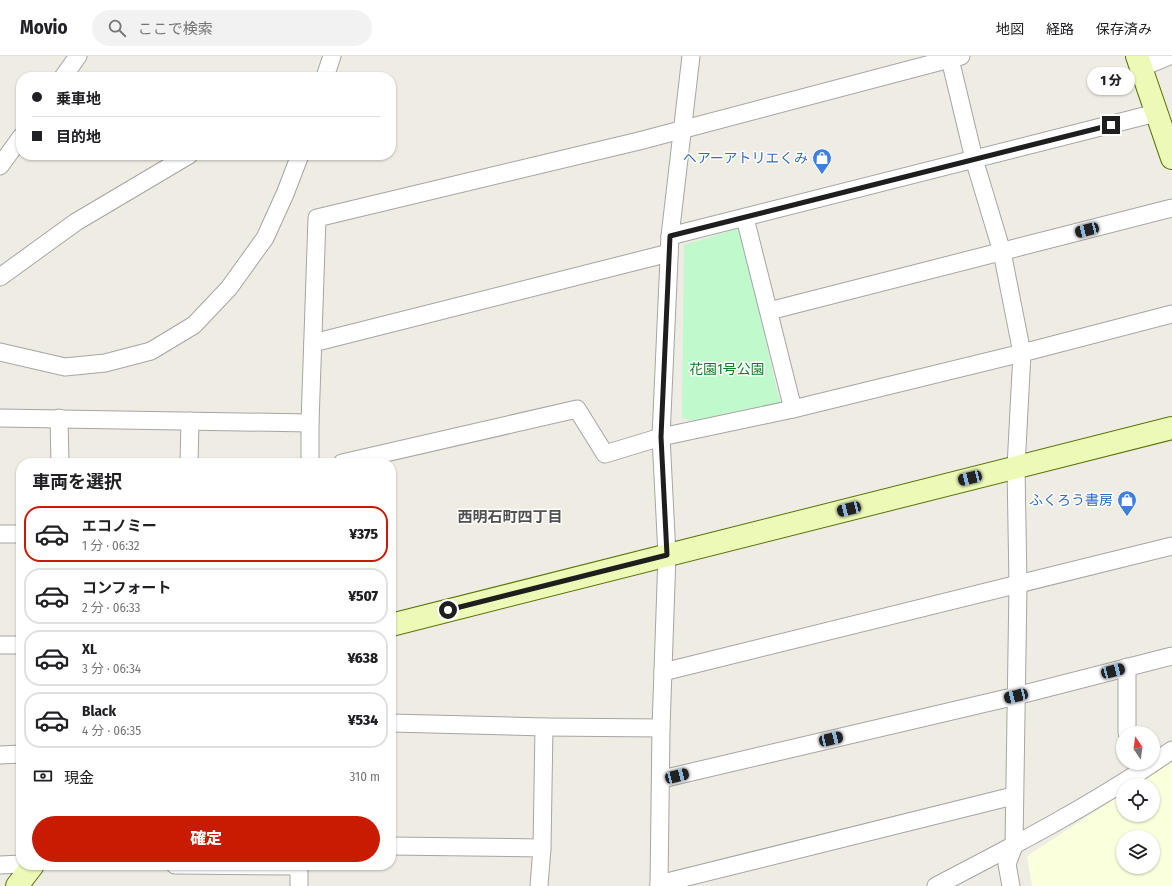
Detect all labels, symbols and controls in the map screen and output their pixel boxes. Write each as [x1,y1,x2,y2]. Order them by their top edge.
search box [92,10,372,46]
text: Movio [20,16,68,39]
icon: search [106,17,128,39]
text: ここで検索 [138,20,213,38]
text: 地図 [996,21,1024,38]
text: 経路 [1046,21,1074,38]
text: 保存済み [1096,21,1152,38]
callout: 1 分 [1087,67,1135,95]
text: 1 分 [1100,73,1122,88]
text: 乗車地 [56,90,101,108]
route end [1102,116,1120,134]
text: 目的地 [56,128,101,146]
shop icon: ヘアーアトリエくみ [811,147,833,175]
place label: ヘアーアトリエくみ [683,150,808,167]
car [1074,221,1100,239]
park label: 花園1号公園 [689,361,765,378]
car [957,469,983,487]
text: 車両を選択 [32,471,122,493]
shop icon: ふくろう書房 [1116,489,1138,517]
place label: ふくろう書房 [1029,492,1113,509]
car [836,500,862,518]
district label: 西明石町四丁目 [457,508,563,526]
icon: car [34,516,70,552]
text: エコノミー [82,517,157,535]
text: ¥375 [349,525,378,543]
text: 1 分 · 06:32 [82,538,140,553]
icon: car [34,578,70,614]
text: コンフォート [82,579,172,597]
text: ¥507 [348,587,378,605]
text: 2 分 · 06:33 [82,600,140,615]
route start [439,601,457,619]
icon: car [34,640,70,676]
text: XL [82,640,97,658]
text: ¥638 [347,649,378,667]
text: 3 分 · 06:34 [82,661,141,676]
car [1100,662,1126,680]
car [1003,687,1029,705]
icon: car [34,702,70,738]
text: Black [82,702,116,720]
text: ¥534 [348,711,378,729]
text: 4 分 · 06:35 [82,723,141,738]
north arrow [1116,726,1160,770]
map controls [1116,726,1160,874]
car [818,730,844,748]
icon: cash [32,765,54,787]
car [664,767,690,785]
text: 現金 [64,769,94,787]
text: 310 m [350,769,380,784]
button: locate [1116,778,1160,822]
button: 確定 [32,816,380,862]
button: layers [1116,830,1160,874]

